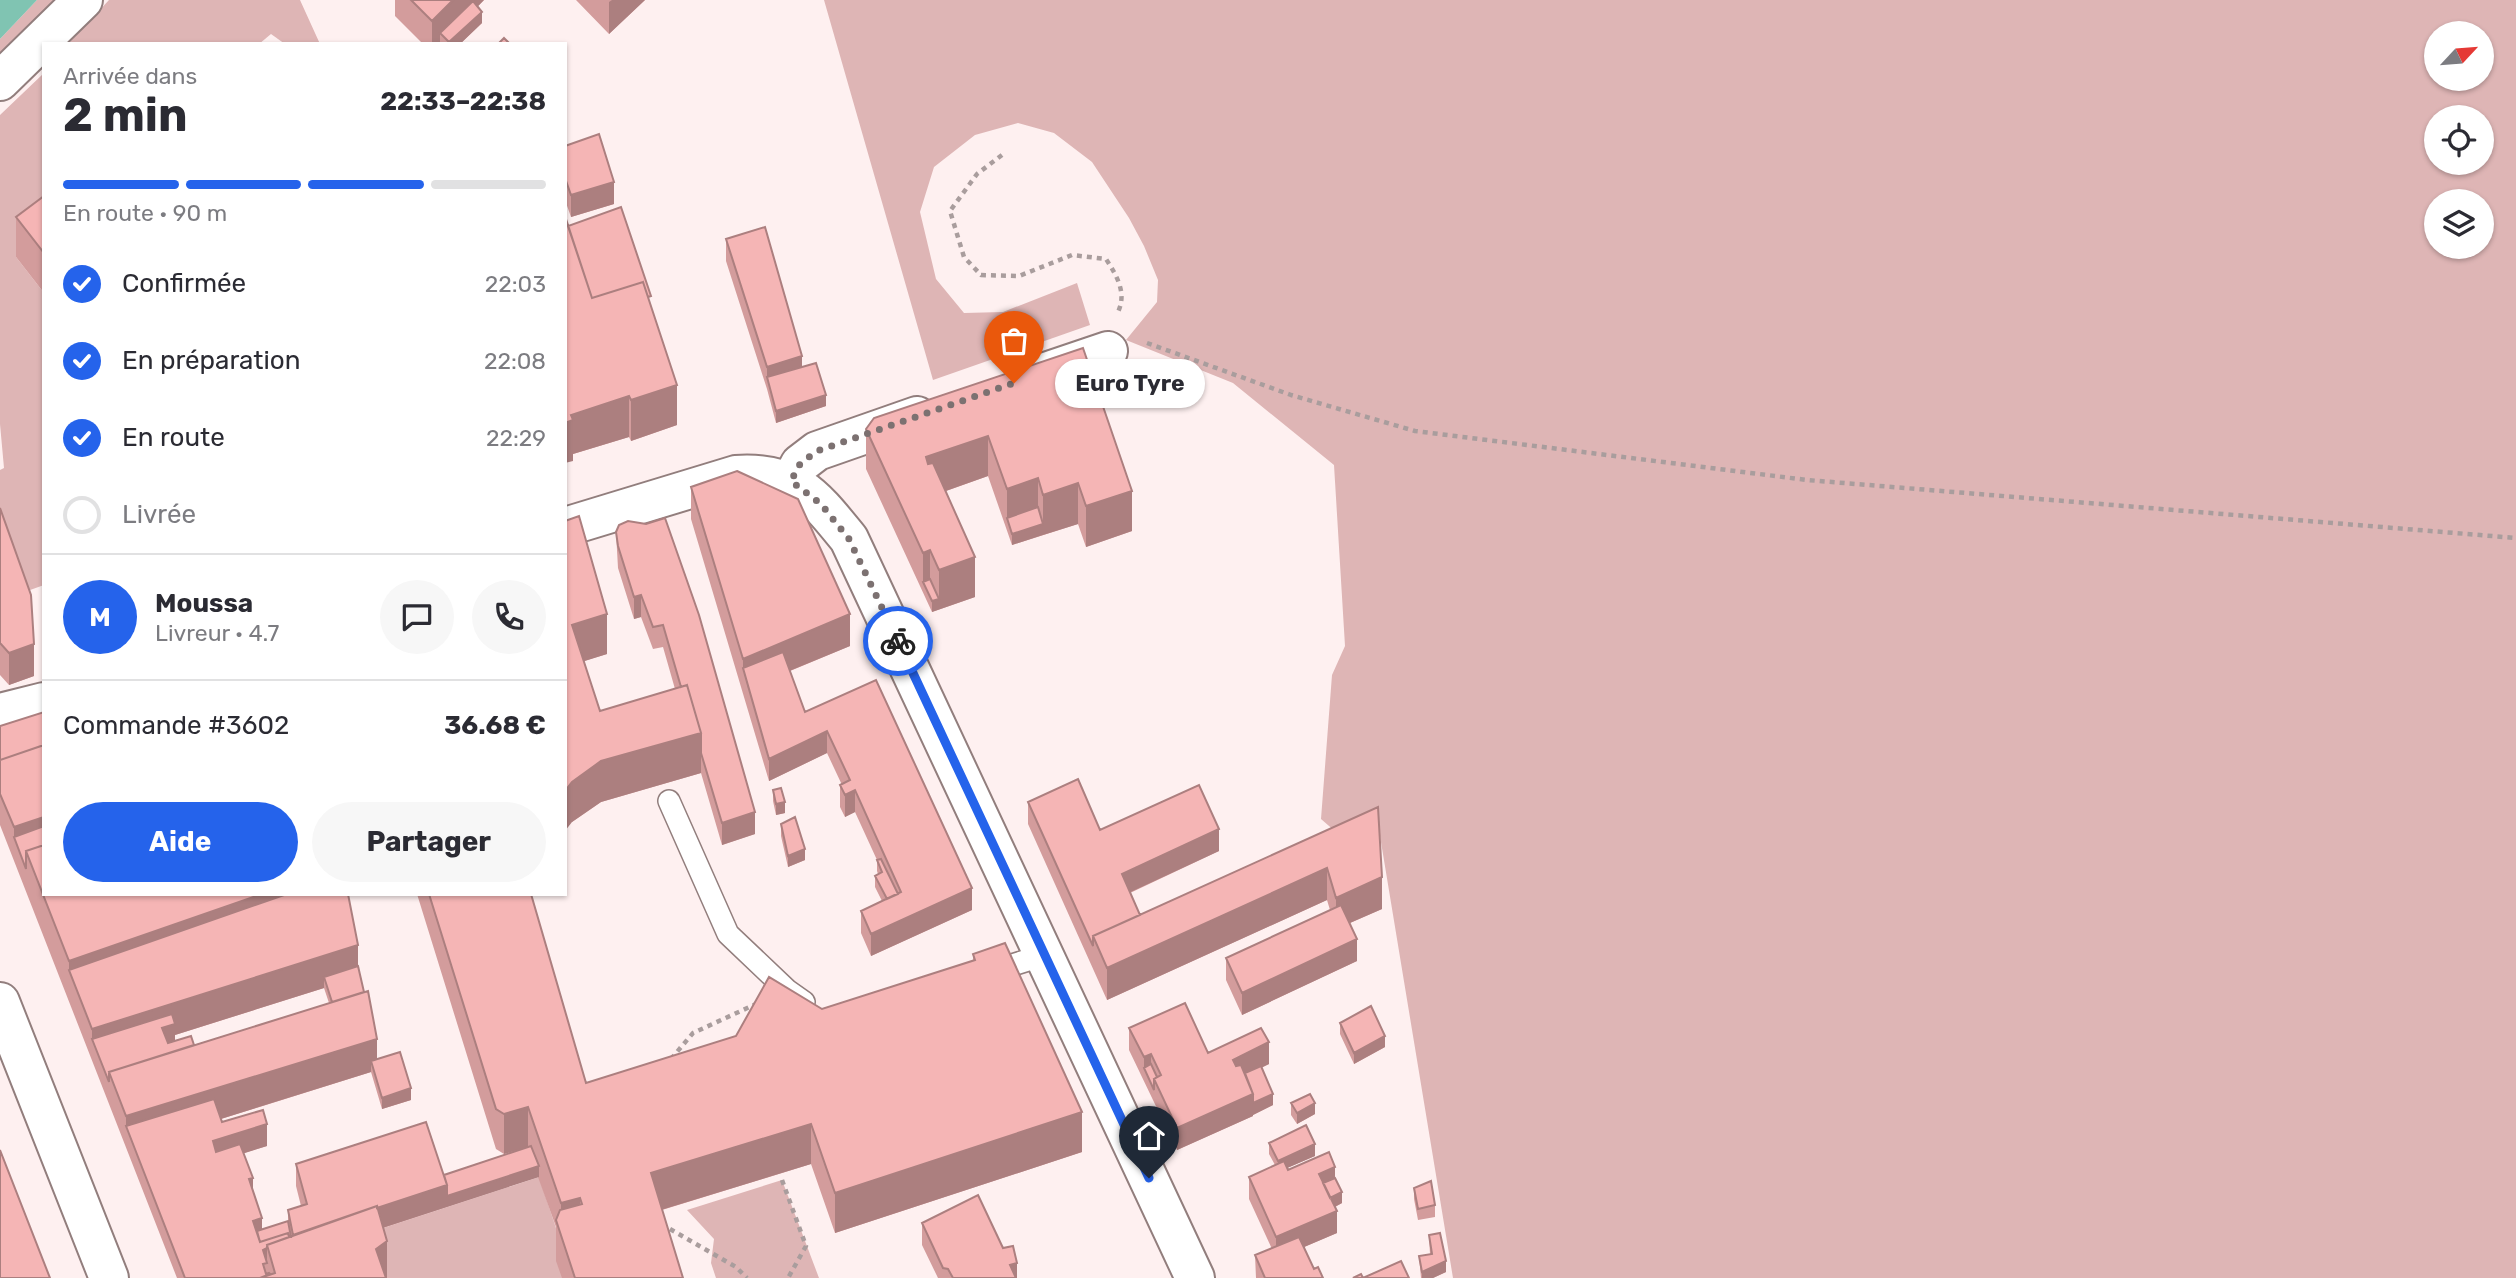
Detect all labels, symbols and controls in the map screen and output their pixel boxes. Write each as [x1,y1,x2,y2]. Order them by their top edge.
north arrow [2424,21,2494,91]
map controls [2424,21,2494,259]
text: Arrivée dans [63,62,197,90]
text: 22:33–22:38 [380,86,546,117]
text: 2 min [63,88,188,143]
button: locate [2424,105,2494,175]
button: layers [2424,189,2494,259]
text: En route · 90 m [63,199,227,227]
icon: check [63,265,101,303]
text: Confirmée [122,268,246,299]
text: 22:03 [485,270,546,298]
pin [984,311,1044,383]
icon: bag [995,322,1033,360]
icon: check [63,342,101,380]
text: En préparation [122,345,300,376]
text: 22:08 [484,347,546,375]
callout: Euro Tyre [1056,358,1206,408]
text: Euro Tyre [1075,369,1185,397]
icon: check [63,419,101,457]
text: En route [122,422,225,453]
text: 22:29 [486,424,546,452]
text: Livrée [122,499,196,530]
button: chat [380,580,454,654]
button: phone [472,580,546,654]
text: Moussa [155,588,253,619]
text: M [89,602,111,633]
courier [863,606,933,676]
text: Livreur · 4.7 [155,619,279,647]
icon: bike [879,622,917,660]
text: Commande #3602 [63,710,289,741]
text: 36.68 € [444,710,546,741]
button: Aide [63,802,298,882]
button: Partager [312,802,546,882]
pin [1119,1106,1179,1178]
icon: home [1130,1117,1168,1155]

